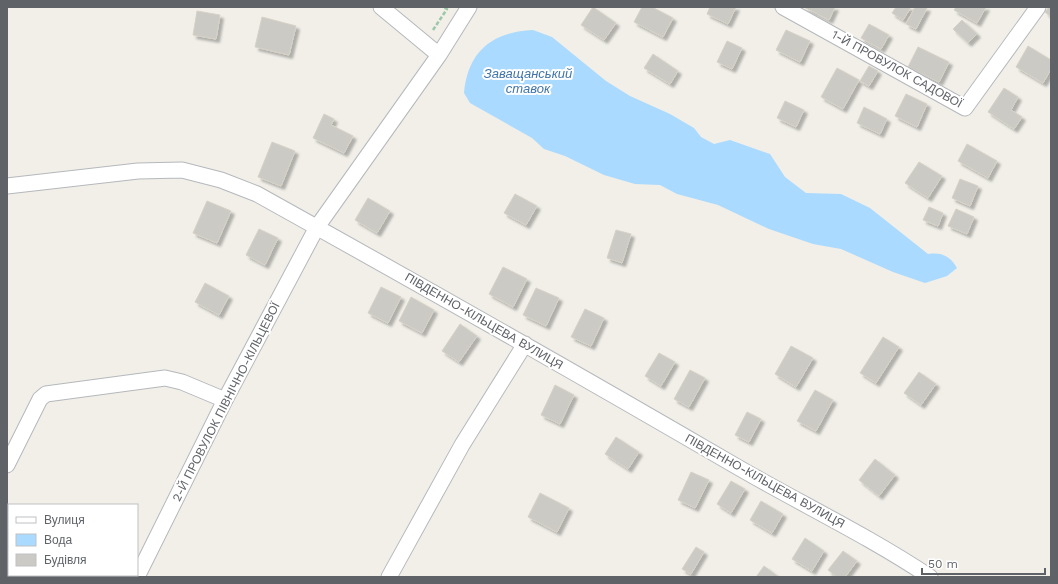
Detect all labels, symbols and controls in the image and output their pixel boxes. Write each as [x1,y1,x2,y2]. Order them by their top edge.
street label: 1-Й ПРОВУЛОК САДОВОЇ [829,26,966,111]
water label: Заващанський ставок [484,66,572,96]
street label: ПІВДЕННО-КІЛЬЦЕВА ВУЛИЦЯ [402,270,566,372]
street label: 2-Й ПРОВУЛОК ПІВНІЧНО-КІЛЬЦЕВОЇ [169,299,283,504]
street label: ПІВДЕННО-КІЛЬЦЕВА ВУЛИЦЯ [683,431,847,531]
legend [8,504,138,576]
text: Вулиця [44,513,85,527]
text: Вода [44,533,72,547]
scale bar [922,550,1045,576]
text: Будівля [44,553,86,567]
text: 50 m [928,557,958,571]

